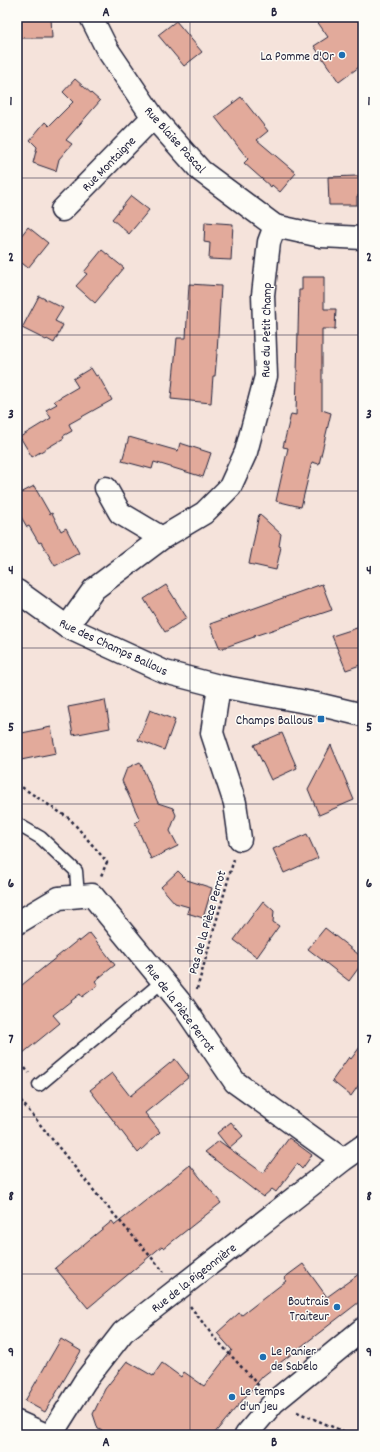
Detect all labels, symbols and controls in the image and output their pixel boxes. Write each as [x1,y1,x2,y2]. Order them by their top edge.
text: A [102,4,110,23]
text: B [271,4,277,23]
place label: La Pomme d'Or [260,48,334,67]
marker: La Pomme d'Or [337,50,347,60]
text: 1 [10,93,13,112]
text: 1 [368,93,371,112]
street label: Rue Blaise Pascal [139,103,209,178]
street label: Rue Montaigne [78,132,141,197]
text: 2 [8,249,14,268]
text: 2 [366,249,372,268]
street label: Rue du Petit Champ [257,282,278,378]
text: 3 [8,406,14,425]
text: 3 [366,406,372,425]
text: 4 [8,562,14,581]
text: 4 [366,562,372,581]
street label: Rue des Champs Ballous [55,615,170,682]
place label: Champs Ballous [236,712,313,731]
marker: Champs Ballous [316,714,326,724]
text: 5 [8,719,14,738]
text: 5 [366,719,372,738]
street label: Pas de la Pièce Perrot [185,868,232,977]
text: 6 [8,875,15,894]
text: 6 [366,875,373,894]
street label: Rue de la Pièce Perrot [139,960,219,1057]
text: 7 [9,1031,14,1050]
text: 7 [367,1031,372,1050]
text: 8 [8,1188,14,1207]
text: 8 [366,1188,372,1207]
street label: Rue de la Pigeonnière [148,1239,241,1318]
place label: Boutrais Traiteur [288,1293,329,1327]
marker: Boutrais Traiteur [332,1302,342,1312]
place label: Le Panier de Sabelo [271,1343,318,1377]
text: 9 [8,1344,14,1363]
text: 9 [366,1344,372,1363]
marker: Le Panier de Sabelo [258,1352,268,1362]
place label: Le temps d'un jeu [240,1383,285,1417]
marker: Le temps d'un jeu [227,1392,237,1402]
text: A [102,1434,110,1452]
text: B [271,1434,277,1452]

